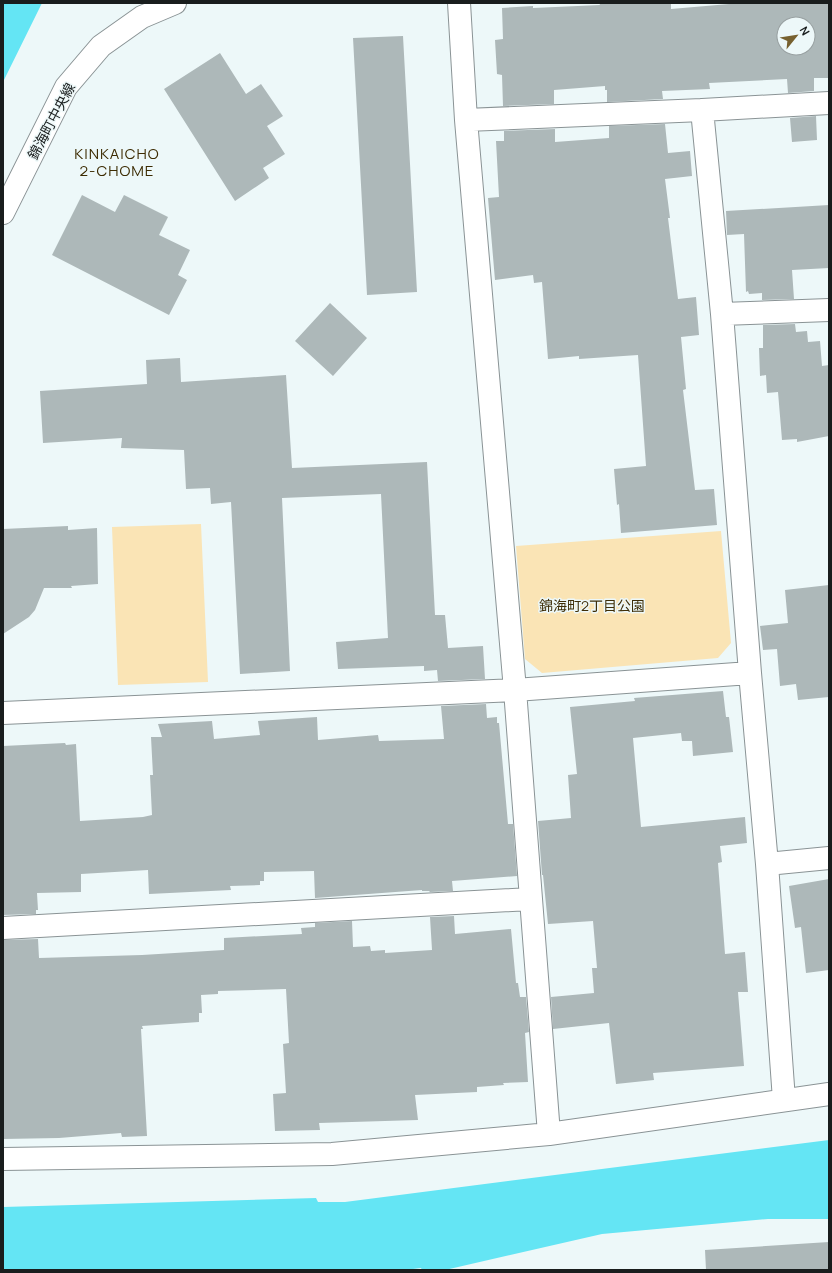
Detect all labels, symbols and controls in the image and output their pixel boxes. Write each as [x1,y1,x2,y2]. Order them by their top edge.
north arrow [776,16,816,56]
text: N [797,24,814,38]
street label: 錦海町中央線 [23,79,79,163]
district label: KINKAICHO 2-CHOME [74,143,160,181]
park label: 錦海町2丁目公園 [539,596,645,615]

